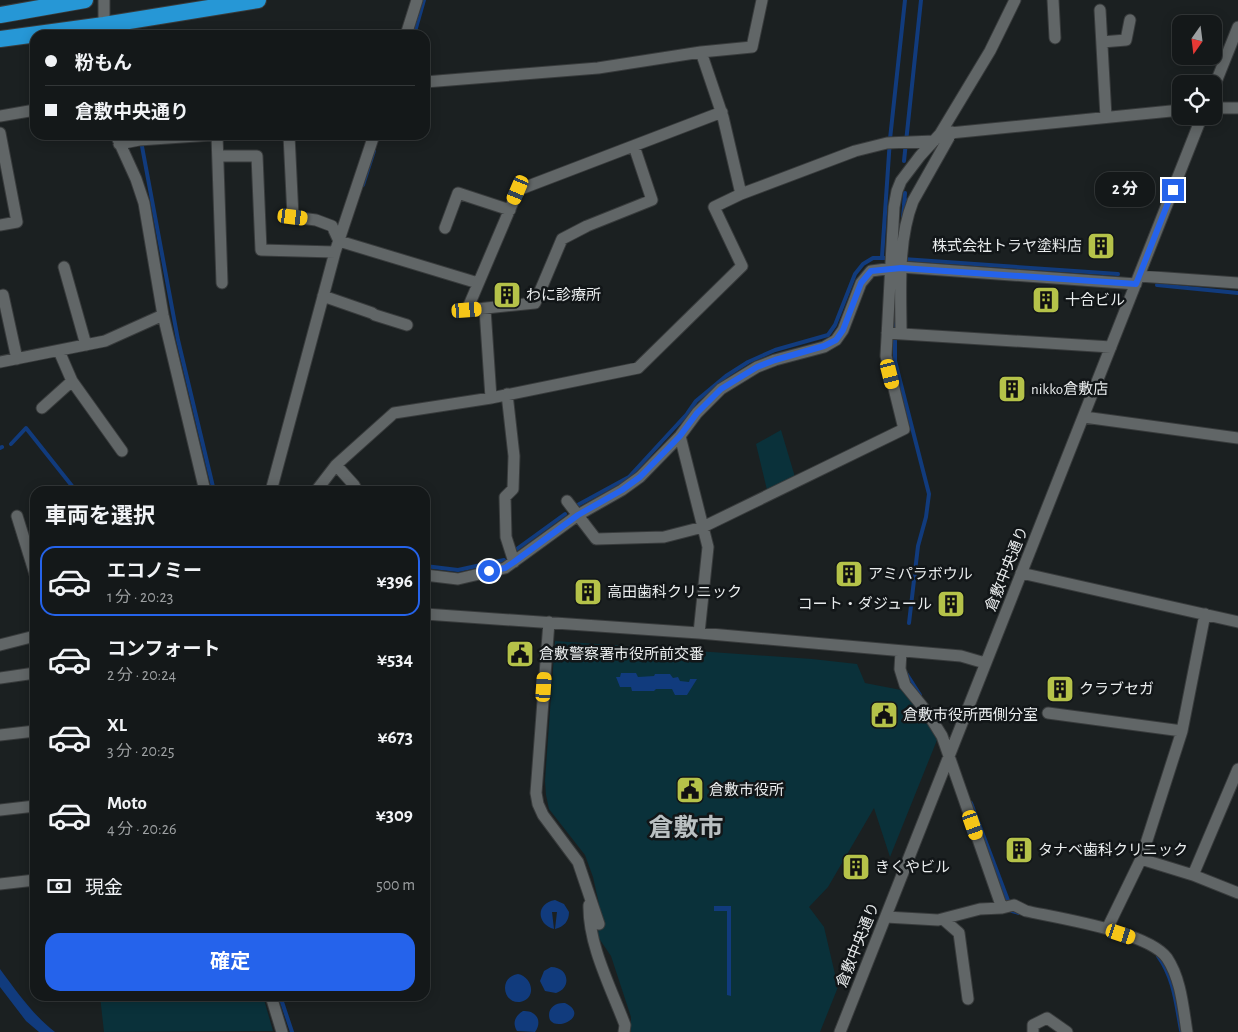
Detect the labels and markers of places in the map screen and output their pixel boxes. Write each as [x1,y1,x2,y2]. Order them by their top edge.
building icon: 株式会社トラヤ塗料店 [1086,231,1116,261]
place label: 株式会社トラヤ塗料店 [932,237,1082,254]
building icon: わに診療所 [492,280,522,310]
building icon: 十合ビル [1031,285,1061,315]
place label: わに診療所 [526,287,601,303]
place label: 十合ビル [1065,292,1125,308]
building icon: nikko倉敷店 [997,374,1027,404]
place label: nikko倉敷店 [1031,380,1108,397]
building icon: アミパラボウル [834,559,864,589]
place label: アミパラボウル [868,566,973,582]
building icon: 高田歯科クリニック [573,577,603,607]
place label: 高田歯科クリニック [607,584,742,600]
building icon: コート・ダジュール [936,589,966,619]
place label: コート・ダジュール [798,596,932,612]
public building icon: 倉敷警察署市役所前交番 [505,639,535,669]
place label: 倉敷警察署市役所前交番 [539,645,704,662]
building icon: クラブセガ [1045,674,1075,704]
place label: クラブセガ [1079,681,1154,697]
public building icon: 倉敷市役所西側分室 [869,700,899,730]
place label: 倉敷市役所西側分室 [903,706,1038,723]
public building icon: 倉敷市役所 [675,775,705,805]
place label: 倉敷市役所 [709,781,784,798]
building icon: タナベ歯科クリニック [1004,835,1034,865]
place label: タナベ歯科クリニック [1038,842,1188,858]
building icon: きくやビル [841,852,871,882]
place label: きくやビル [875,859,950,875]

